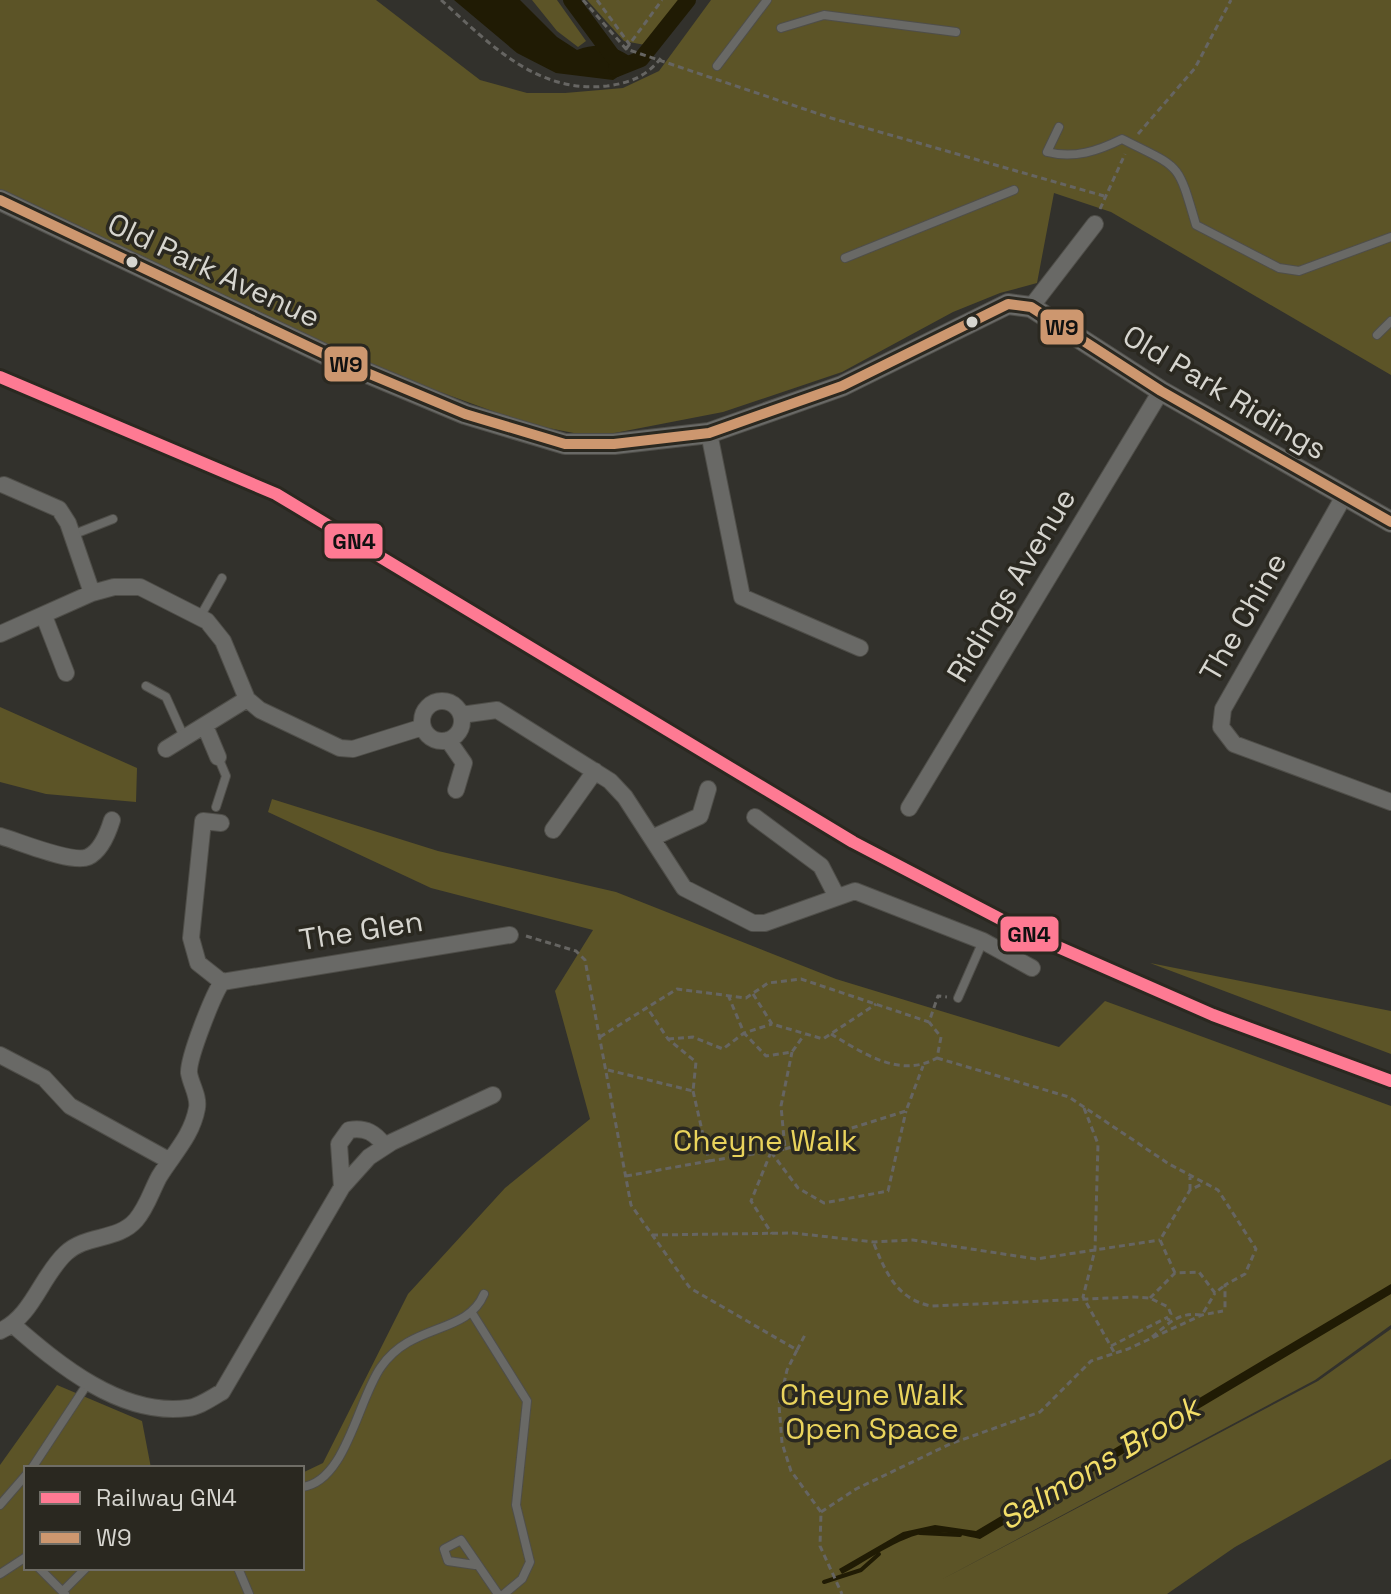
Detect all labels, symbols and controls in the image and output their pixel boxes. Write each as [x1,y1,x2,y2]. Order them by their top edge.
street label: Old Park Avenue [101,204,327,336]
unlabelled marker [124,254,140,270]
line badge: W9 [1039,308,1085,346]
text: W9 [1045,313,1079,341]
unlabelled marker [964,314,980,330]
street label: Old Park Ridings [1116,316,1334,468]
line badge: W9 [323,345,369,383]
text: W9 [329,350,363,378]
street label: Ridings Avenue [938,481,1084,689]
line badge: GN4 [323,522,384,560]
text: GN4 [332,527,376,555]
street label: The Chine [1190,545,1296,689]
street label: The Glen [296,901,426,959]
line badge: GN4 [999,915,1060,953]
text: GN4 [1007,920,1051,948]
park label: Cheyne Walk [673,1121,857,1160]
park label: Cheyne Walk Open Space [780,1375,964,1448]
water label: Salmons Brook [991,1385,1210,1539]
legend [24,1466,304,1570]
text: Railway GN4 [96,1482,237,1513]
text: W9 [96,1522,132,1553]

